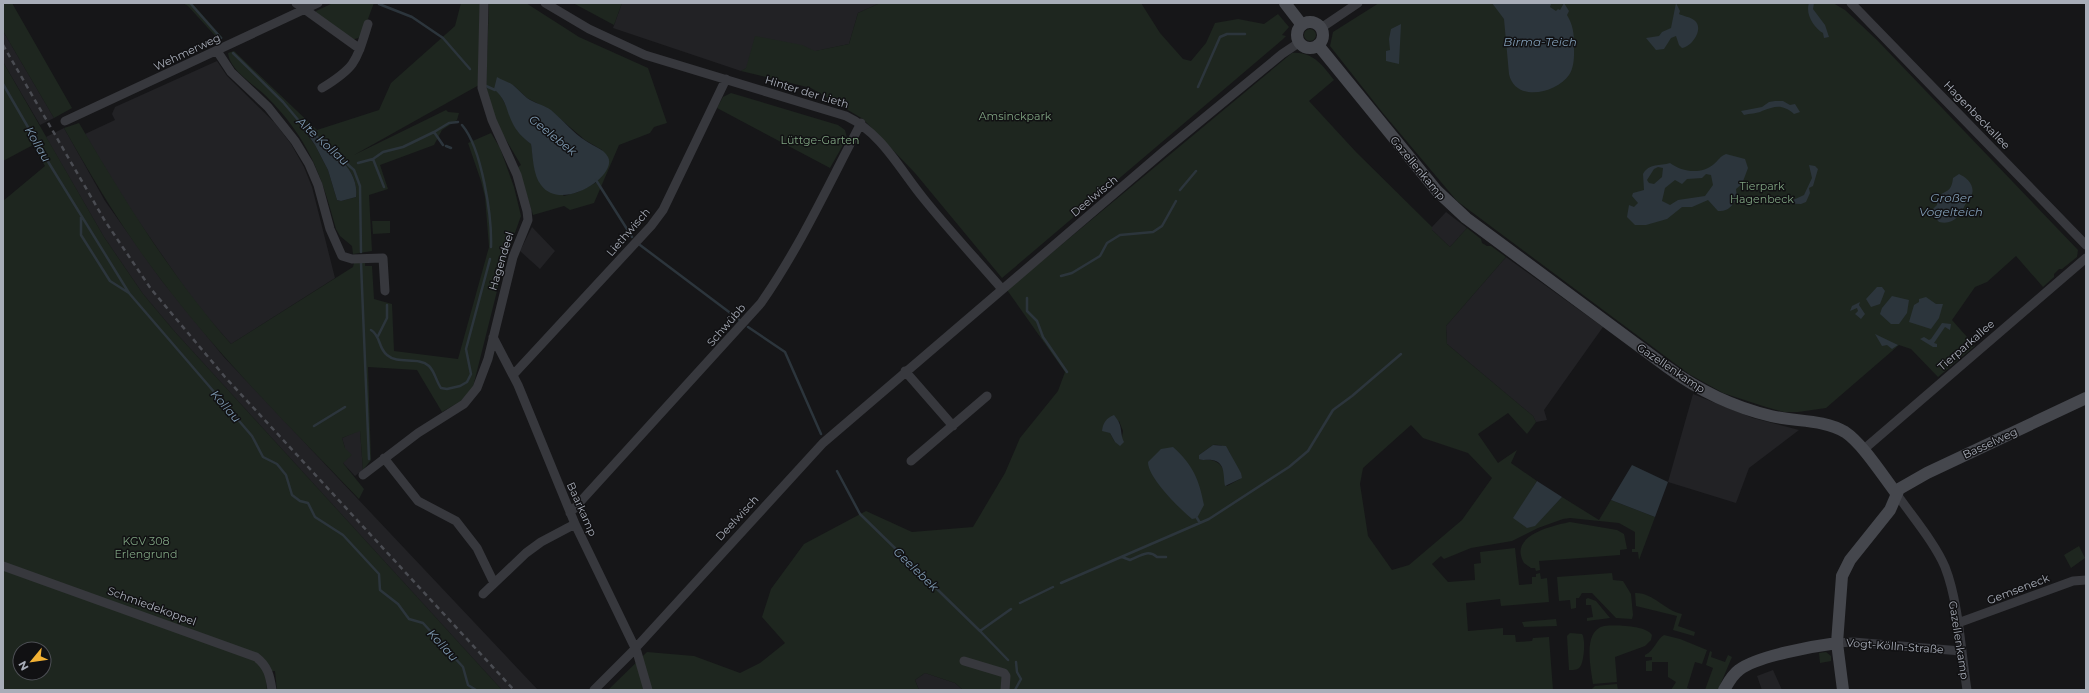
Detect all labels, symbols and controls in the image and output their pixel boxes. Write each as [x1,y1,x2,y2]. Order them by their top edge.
street label: Wehmerweg [151,30,223,74]
water label: Birma-Teich [1503,34,1577,49]
street label: Hinter der Lieth [763,73,851,111]
street label: Hagenbeckallee [1941,78,2013,152]
park label: Amsinckpark [979,109,1052,123]
water label: Geelebek [526,111,580,159]
water label: Alte Kollau [293,113,352,168]
water label: Kollau [22,124,54,164]
park label: Lüttge-Garten [781,133,859,147]
street label: Gazellenkamp [1387,133,1449,203]
street label: Deelwisch [1068,172,1120,220]
park label: Tierpark Hagenbeck [1730,179,1794,206]
water label: Großer Vogelteich [1919,190,1983,219]
street label: Liethwisch [603,205,653,259]
street label: Hagendeel [485,230,517,292]
street label: Schwübb [704,301,748,349]
street label: Tierparkallee [1935,316,1998,373]
street label: Gazellenkamp [1634,340,1708,396]
water label: Kollau [208,387,244,425]
street label: Basselweg [1960,424,2020,462]
street label: Baarkamp [564,480,600,538]
street label: Deelwisch [712,492,762,544]
park label: KGV 308 Erlengrund [115,534,177,561]
water label: Geelebek [890,544,942,595]
street label: Gemseneck [1985,571,2052,607]
street label: Schmiedekoppel [106,583,198,629]
street label: Gazellenkamp [1946,600,1972,680]
water label: Kollau [424,626,462,664]
street label: Vogt-Kölln-Straße [1846,636,1944,656]
north arrow [12,641,52,681]
text: N [15,659,32,673]

